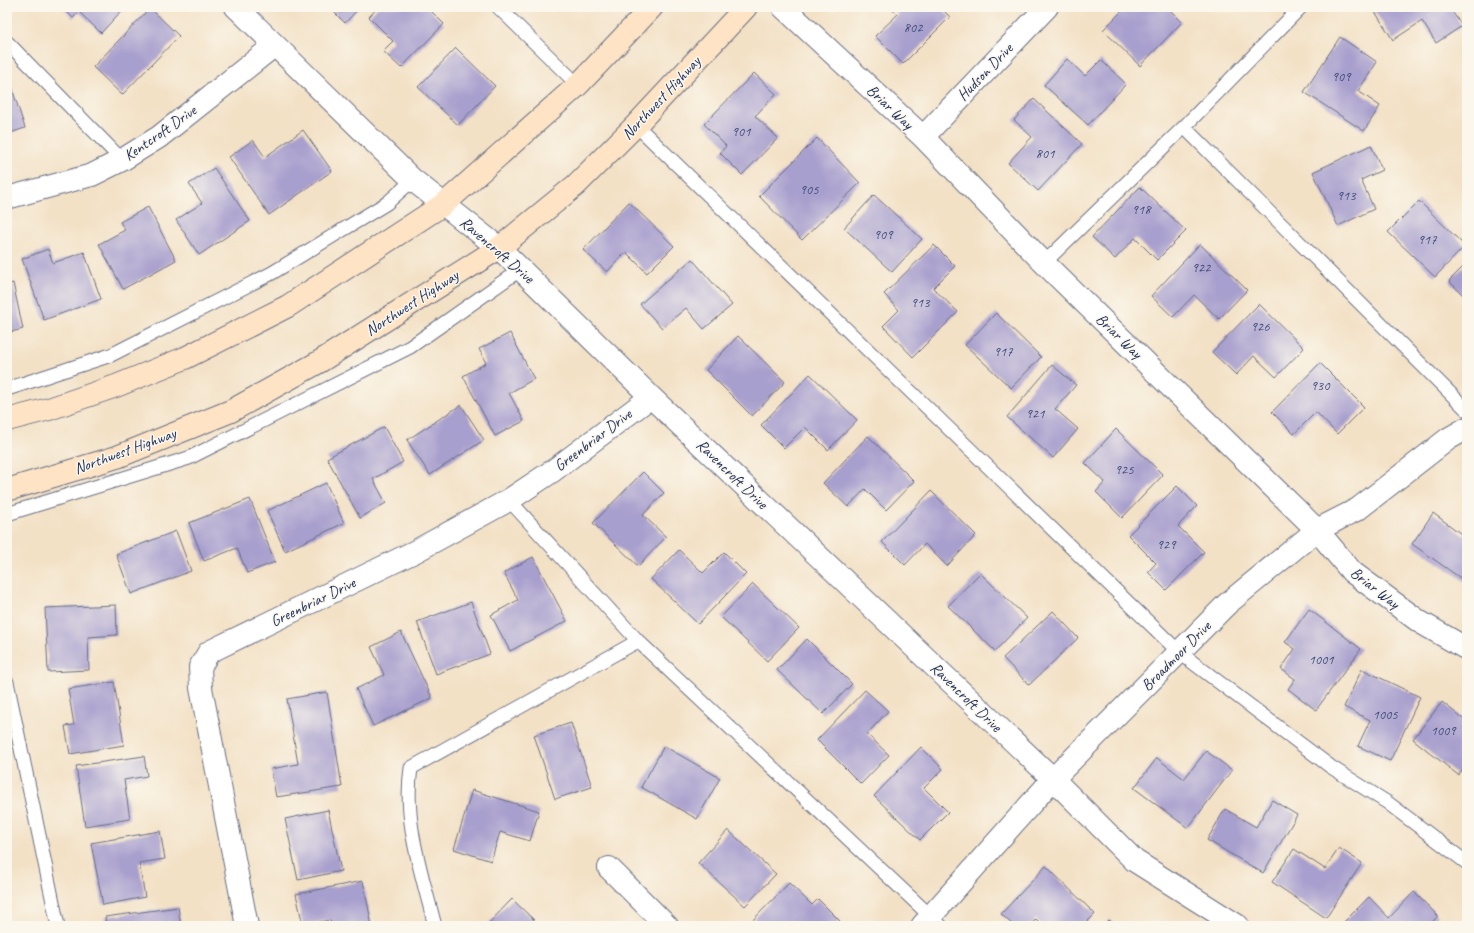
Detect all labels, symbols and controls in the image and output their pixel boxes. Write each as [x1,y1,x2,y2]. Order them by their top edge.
house number: 802 [904,19,924,36]
street label: Hudson Drive [953,38,1018,105]
street label: Northwest Highway [617,51,706,144]
house number: 909 [1332,68,1352,85]
street label: Briar Way [862,80,919,135]
street label: Kentcroft Drive [120,100,202,165]
house number: 901 [732,123,751,140]
house number: 801 [1036,145,1055,162]
house number: 905 [800,181,819,198]
house number: 913 [1337,187,1357,204]
house number: 918 [1132,201,1152,218]
street label: Ravencroft Drive [456,212,540,289]
house number: 909 [874,226,894,243]
house number: 917 [1418,231,1437,248]
house number: 922 [1192,259,1212,276]
street label: Northwest Highway [362,265,464,341]
house number: 913 [911,294,931,311]
street label: Briar Way [1092,309,1147,364]
house number: 926 [1251,318,1270,335]
house number: 917 [994,343,1013,360]
house number: 930 [1311,377,1331,394]
street label: Greenbriar Drive [550,403,637,476]
house number: 921 [1026,405,1045,422]
street label: Northwest Highway [71,423,180,479]
street label: Ravencroft Drive [692,435,773,514]
house number: 925 [1115,461,1134,478]
house number: 929 [1157,536,1177,553]
street label: Briar Way [1346,563,1405,614]
street label: Greenbriar Drive [267,572,360,631]
street label: Broadmoor Drive [1137,616,1216,695]
house number: 1001 [1308,651,1334,668]
street label: Ravencroft Drive [926,658,1007,737]
house number: 1005 [1372,706,1398,723]
house number: 1009 [1430,722,1457,739]

